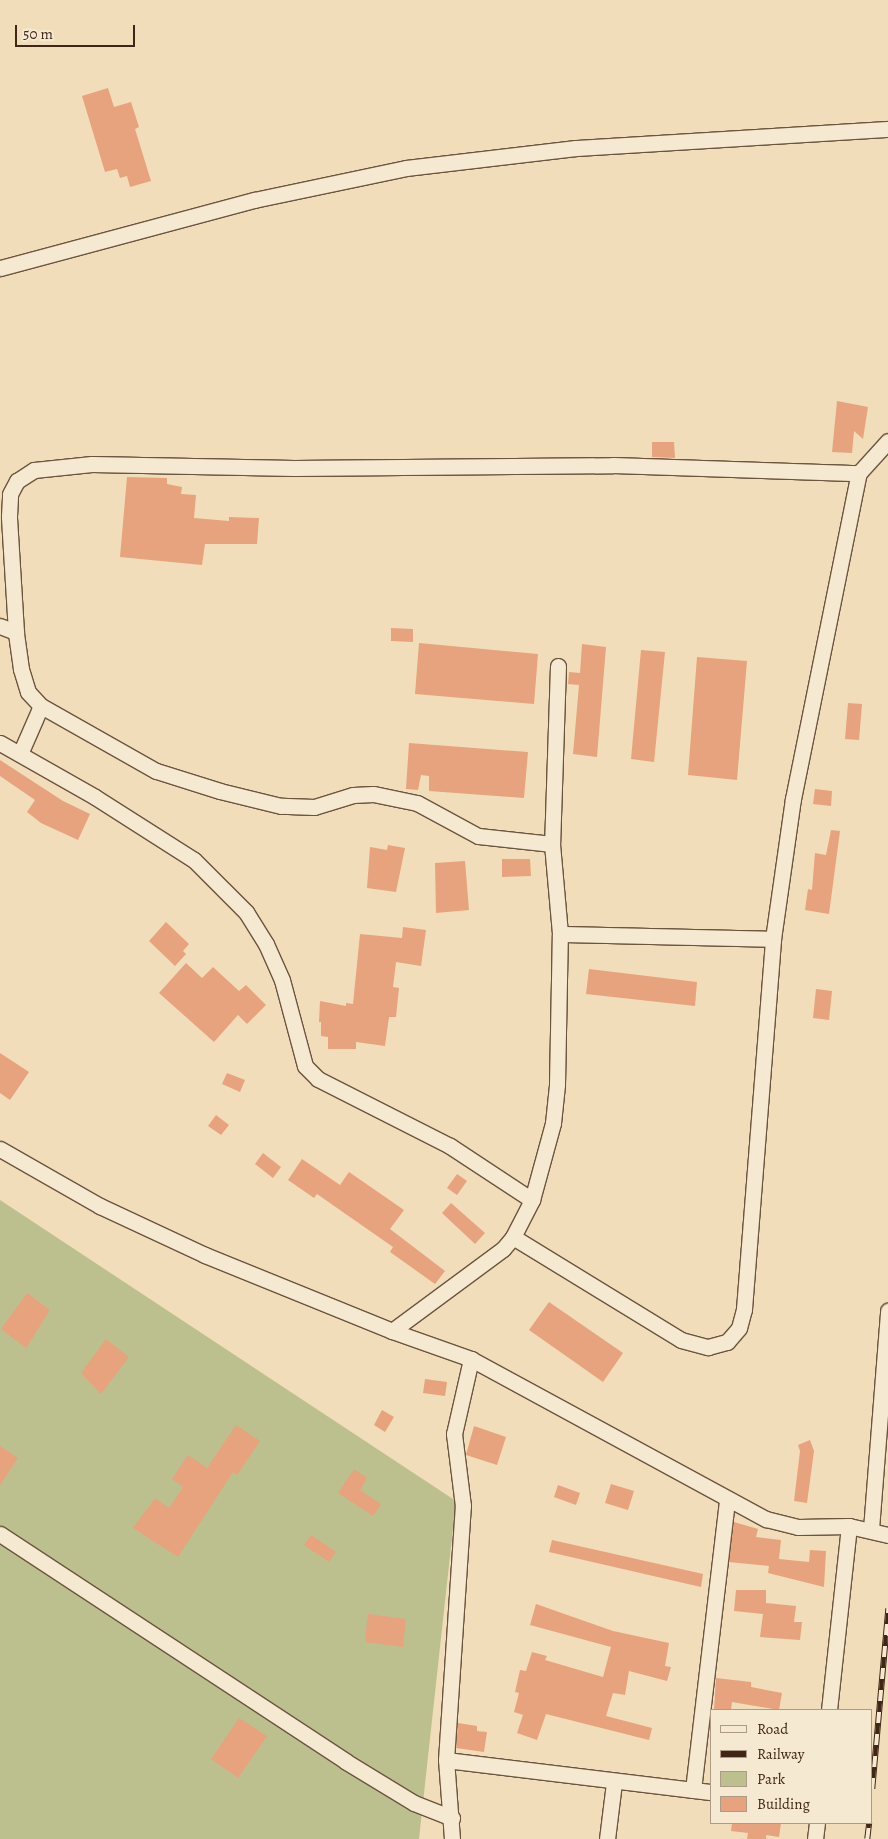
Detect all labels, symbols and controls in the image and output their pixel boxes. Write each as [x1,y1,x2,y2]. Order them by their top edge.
scale bar [18,15,138,47]
text: 50 m [23,24,53,44]
legend [710,1709,873,1824]
text: Road [757,1719,788,1739]
text: Railway [757,1744,804,1764]
text: Park [757,1769,785,1789]
text: Building [757,1794,810,1814]

